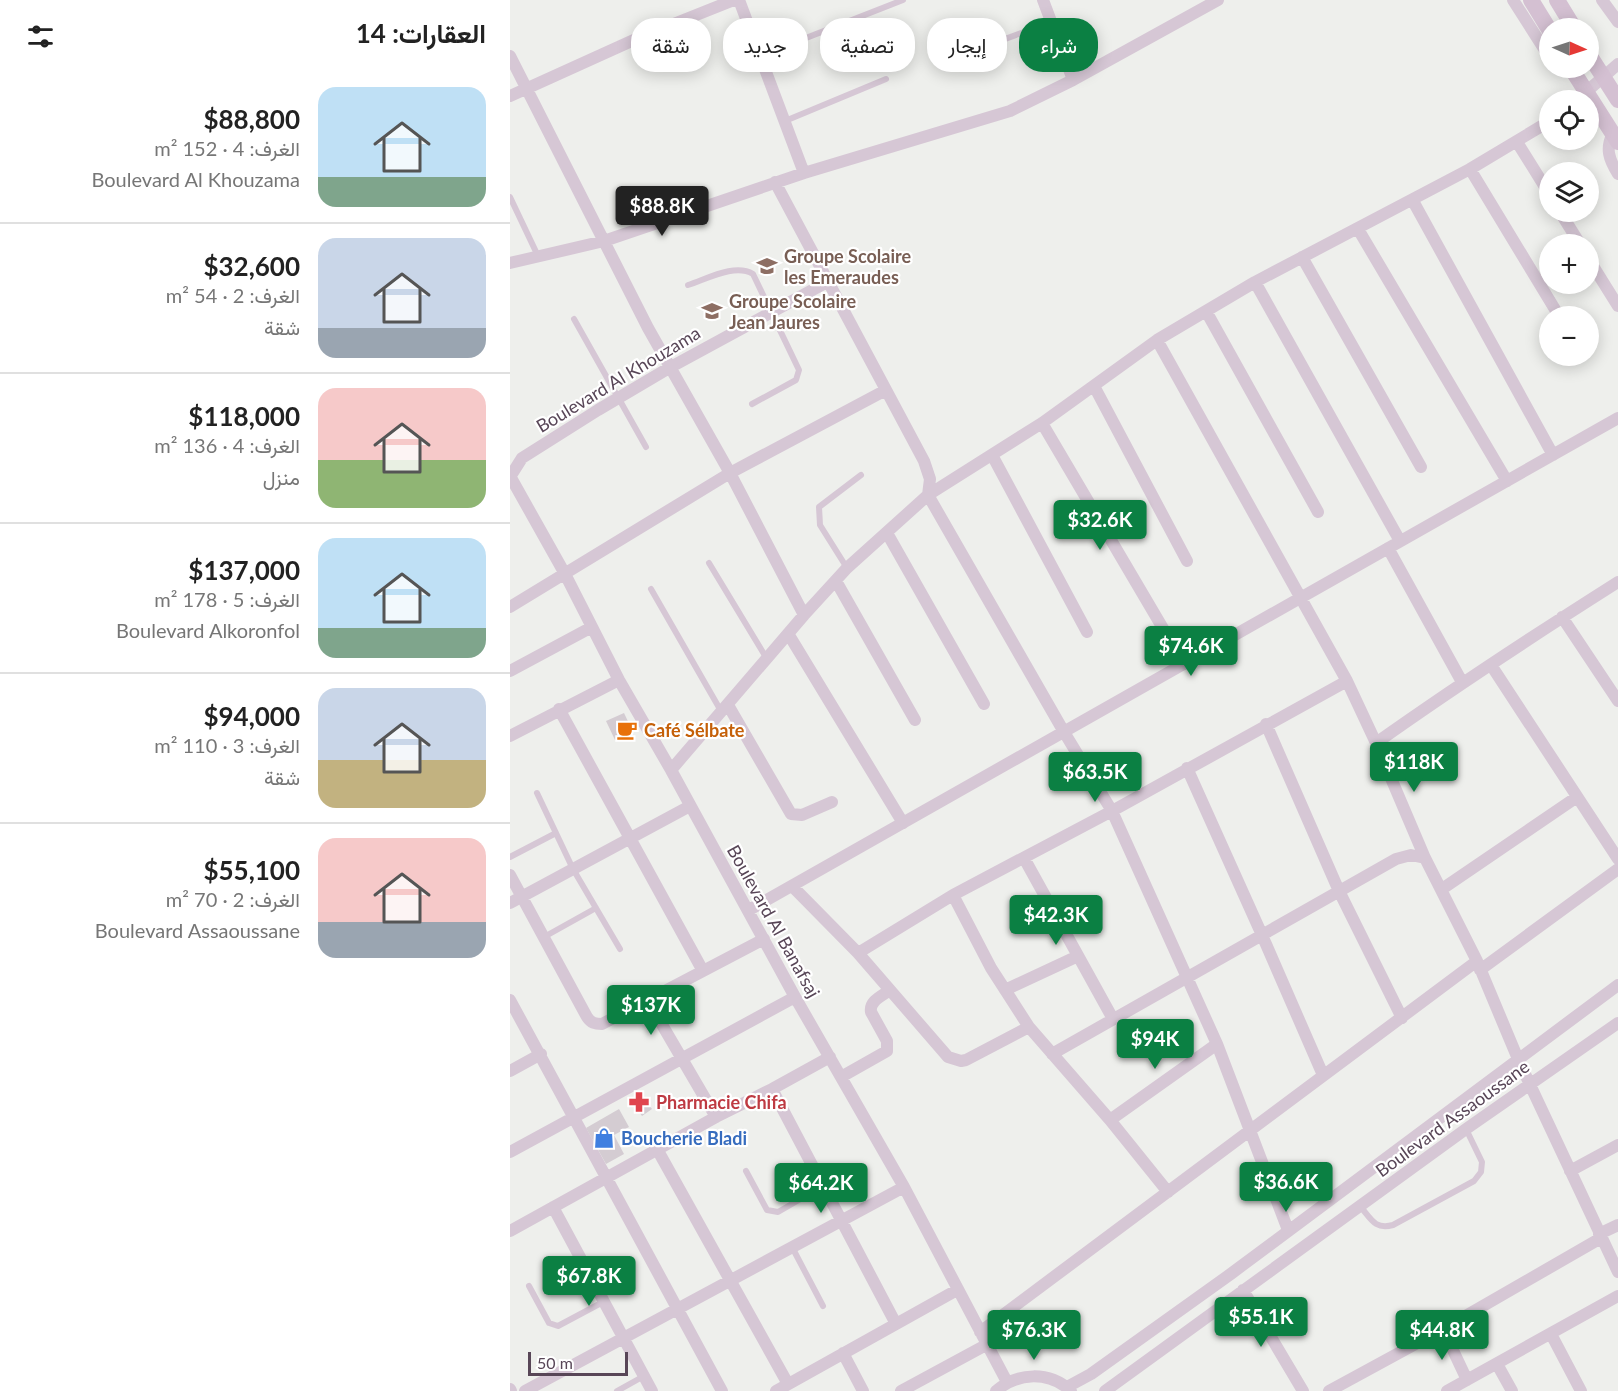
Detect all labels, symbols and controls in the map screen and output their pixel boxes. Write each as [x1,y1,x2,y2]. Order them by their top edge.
text: العقارات: 14 [356,17,486,49]
chip: شقة [631,18,711,72]
chip: جديد [723,18,808,72]
chip: تصفية [820,18,915,72]
chip: إيجار [927,18,1007,72]
chip: شراء [1019,18,1098,72]
north arrow [1539,18,1599,78]
map controls [1539,18,1599,366]
icon: filters [24,20,57,53]
button: locate [1539,90,1599,150]
text: $88,800 [203,103,300,135]
icon: home [366,111,438,183]
text: الغرف: 4 · 152 m² [154,136,300,160]
button: layers [1539,162,1599,222]
text: Boulevard Al Khouzama [91,167,300,191]
pin: $88.8K [613,186,711,237]
text: $88.8K [630,193,694,217]
button: + [1539,234,1599,294]
place label: Groupe Scolaire les Emeraudes [784,245,911,288]
text: $32,600 [203,250,300,282]
school or university icon: Groupe Scolaire les Emeraudes [755,254,779,278]
icon: home [366,262,438,334]
text: الغرف: 2 · 54 m² [166,283,300,307]
place label: Groupe Scolaire Jean Jaures [729,290,856,333]
school or university icon: Groupe Scolaire Jean Jaures [700,299,724,323]
button: − [1539,306,1599,366]
text: شقة [264,315,300,339]
street label: Boulevard Al Khouzama [532,321,704,437]
text: $118,000 [188,400,300,432]
icon: home [366,412,438,484]
text: الغرف: 4 · 136 m² [154,433,300,457]
text: منزل [263,465,300,489]
pin: $32.6K [1051,500,1149,551]
text: $32.6K [1068,507,1132,531]
text: $137,000 [188,554,300,586]
icon: home [366,562,438,634]
text: الغرف: 5 · 178 m² [154,587,300,611]
text: Boulevard Alkoronfol [116,618,300,642]
pin: $74.6K [1142,626,1240,677]
text: $74.6K [1159,633,1223,657]
text: $94,000 [203,700,300,732]
icon: home [366,712,438,784]
cafe icon: Café Sélbate [615,718,639,742]
place label: Café Sélbate [644,719,745,741]
text: الغرف: 3 · 110 m² [154,733,300,757]
pin: $118K [1372,742,1456,793]
text: $118K [1384,749,1444,773]
pin: $63.5K [1046,752,1144,803]
text: $63.5K [1063,759,1127,783]
text: شقة [264,765,300,789]
street label: Boulevard Al Banafsaj [723,841,825,1001]
text: $55,100 [203,854,300,886]
icon: home [366,862,438,934]
text: الغرف: 2 · 70 m² [166,887,300,911]
pin: $42.3K [1007,895,1105,946]
text: $42.3K [1024,902,1088,926]
text: Boulevard Assaoussane [95,918,300,942]
pin: $137K [609,985,693,1036]
text: $137K [621,992,681,1016]
pin: $94K [1119,1019,1191,1070]
text: $94K [1131,1026,1179,1050]
street label: Boulevard Assaoussane [1371,1055,1533,1181]
pharmacy icon: Pharmacie Chifa [627,1090,651,1114]
place label: Pharmacie Chifa [656,1091,787,1113]
shop icon: Boucherie Bladi [592,1126,616,1150]
place label: Boucherie Bladi [621,1127,747,1149]
pin: $36.6K [1237,1162,1335,1213]
pin: $64.2K [772,1163,870,1214]
text: $36.6K [1254,1169,1318,1193]
text: $64.2K [789,1170,853,1194]
pin: $67.8K [540,1256,638,1307]
text: $67.8K [557,1263,621,1287]
pin: $55.1K [1212,1297,1310,1348]
text: $55.1K [1229,1304,1293,1328]
pin: $76.3K [985,1310,1083,1361]
pin: $44.8K [1393,1310,1491,1361]
text: $76.3K [1002,1317,1066,1341]
text: $44.8K [1410,1317,1474,1341]
scale bar [528,1349,628,1376]
text: 50 m [537,1353,573,1372]

